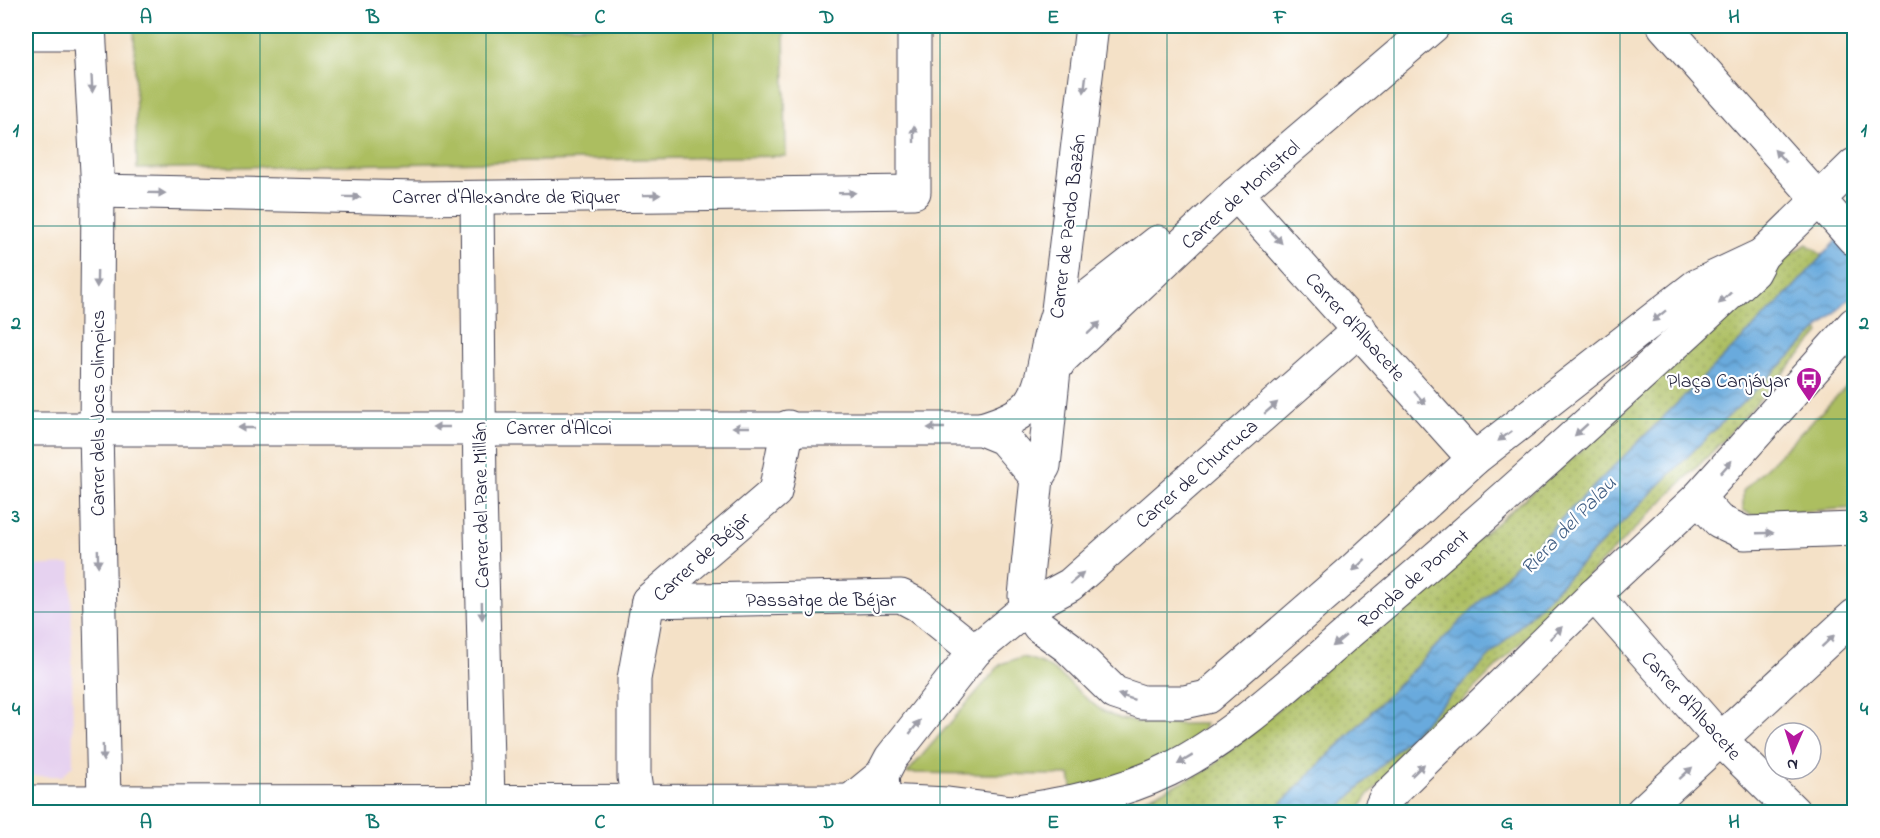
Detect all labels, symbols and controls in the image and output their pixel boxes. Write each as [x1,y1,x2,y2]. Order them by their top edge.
text: A [140,4,152,33]
text: B [365,4,380,33]
text: C [595,4,606,33]
text: D [819,4,834,33]
text: E [1047,4,1059,33]
text: F [1273,4,1287,33]
text: G [1501,4,1514,33]
text: H [1728,4,1740,33]
one-way arrow [88,74,97,93]
one-way arrow [1081,74,1090,93]
text: 1 [13,117,20,146]
text: 1 [1861,117,1868,146]
one-way arrow [909,124,919,143]
street label: Carrer de Pardo Bazán [1044,132,1095,320]
street label: Carrer de Monistrol [1176,134,1308,257]
one-way arrow [1774,149,1787,164]
street label: Carrer d'Alexandre de Riquer [392,184,621,213]
one-way arrow [147,188,166,198]
one-way arrow [837,188,856,198]
one-way arrow [642,191,661,200]
one-way arrow [342,192,361,201]
one-way arrow [1269,230,1283,245]
street label: Carrer d'Albacete [1297,267,1411,389]
one-way arrow [92,269,102,288]
one-way arrow [1717,291,1732,305]
one-way arrow [1651,309,1666,321]
text: 2 [10,310,21,339]
street label: Carrer dels Jocs Olimpics [85,310,114,516]
text: 2 [1858,310,1869,339]
one-way arrow [1087,321,1102,335]
bus stop icon: Plaça Canjáyar [1794,365,1824,403]
place label: Plaça Canjáyar [1667,368,1791,397]
one-way arrow [1413,390,1426,405]
one-way arrow [1263,401,1278,415]
street label: Carrer de Churruca [1130,413,1266,537]
street label: Carrer d'Alcoi [506,415,612,444]
street label: Carrer del Pare Millán [467,421,498,589]
one-way arrow [431,422,450,432]
one-way arrow [731,422,750,432]
one-way arrow [236,423,255,433]
one-way arrow [926,423,945,433]
one-way arrow [1574,423,1589,436]
one-way arrow [1497,429,1512,441]
one-way arrow [1719,460,1732,475]
water label: Riera del Palau [1515,470,1624,582]
text: 3 [11,503,20,532]
text: 3 [1859,503,1868,532]
street label: Carrer de Béjar [647,505,759,610]
street label: Ronda de Ponent [1352,523,1477,637]
one-way arrow [1755,528,1774,537]
one-way arrow [94,548,103,567]
one-way arrow [1352,558,1367,571]
one-way arrow [1069,572,1084,585]
street label: Passatge de Béjar [746,587,897,617]
one-way arrow [478,602,487,621]
one-way arrow [1549,626,1563,640]
one-way arrow [1332,634,1347,647]
one-way arrow [1821,634,1836,648]
street label: Carrer d'Albacete [1633,646,1747,768]
one-way arrow [1117,691,1135,701]
text: 4 [12,696,21,725]
text: 4 [1860,696,1869,725]
one-way arrow [909,720,921,735]
north arrow [1763,721,1823,781]
one-way arrow [98,743,108,762]
text: N [1786,752,1798,776]
one-way arrow [1177,755,1193,766]
one-way arrow [1410,763,1425,777]
one-way arrow [1678,766,1693,780]
text: A [140,809,152,838]
text: B [365,809,380,838]
text: C [595,809,606,838]
text: D [819,809,834,838]
text: E [1047,809,1059,838]
text: F [1273,809,1287,838]
text: G [1501,809,1514,838]
text: H [1728,809,1740,838]

